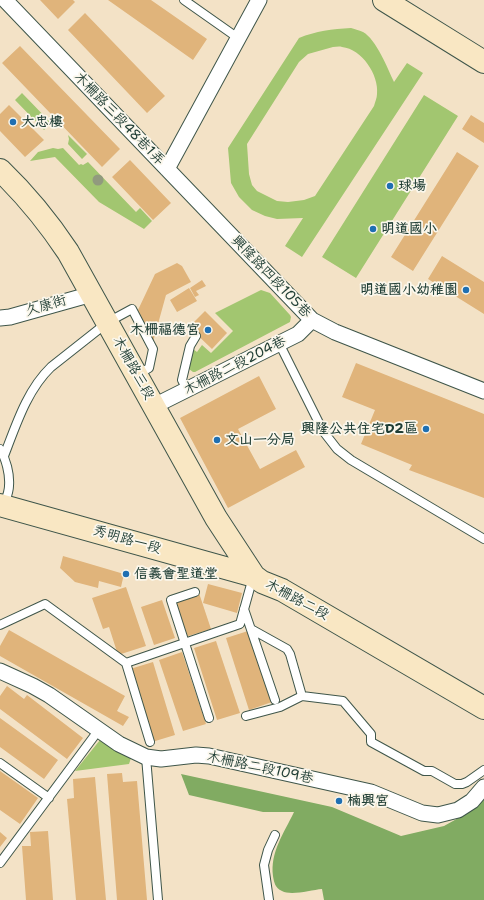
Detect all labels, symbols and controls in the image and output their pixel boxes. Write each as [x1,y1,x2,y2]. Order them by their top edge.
street label: 木柵路三段48巷1弄 [70,69,168,169]
place label: 大忠樓 [21,114,63,130]
marker: 大忠樓 [8,117,18,127]
place label: 球場 [398,178,426,194]
marker: 球場 [385,181,395,191]
place label: 明道國小 [381,221,437,237]
marker: 明道國小 [368,224,378,234]
street label: 興隆路四段105巷 [228,232,314,322]
place label: 明道國小幼稚園 [360,282,458,298]
marker: 明道國小幼稚園 [461,285,471,295]
street label: 久康街 [23,292,69,320]
place label: 木柵福德宮 [130,322,200,338]
marker: 木柵福德宮 [203,325,213,335]
street label: 木柵路三段 [109,333,157,403]
street label: 木柵路二段204巷 [181,333,289,399]
place label: 興隆公共住宅D2區 [301,421,418,437]
marker: 興隆公共住宅D2區 [421,424,431,434]
place label: 文山一分局 [225,432,295,448]
marker: 文山一分局 [212,435,222,445]
street label: 秀明路一段 [91,522,163,558]
place label: 信義會聖道堂 [134,566,218,582]
marker: 信義會聖道堂 [121,569,131,579]
street label: 木柵路二段 [262,576,332,624]
street label: 木柵路二段109巷 [205,748,315,788]
place label: 楠興宮 [347,793,389,809]
marker: 楠興宮 [334,796,344,806]

